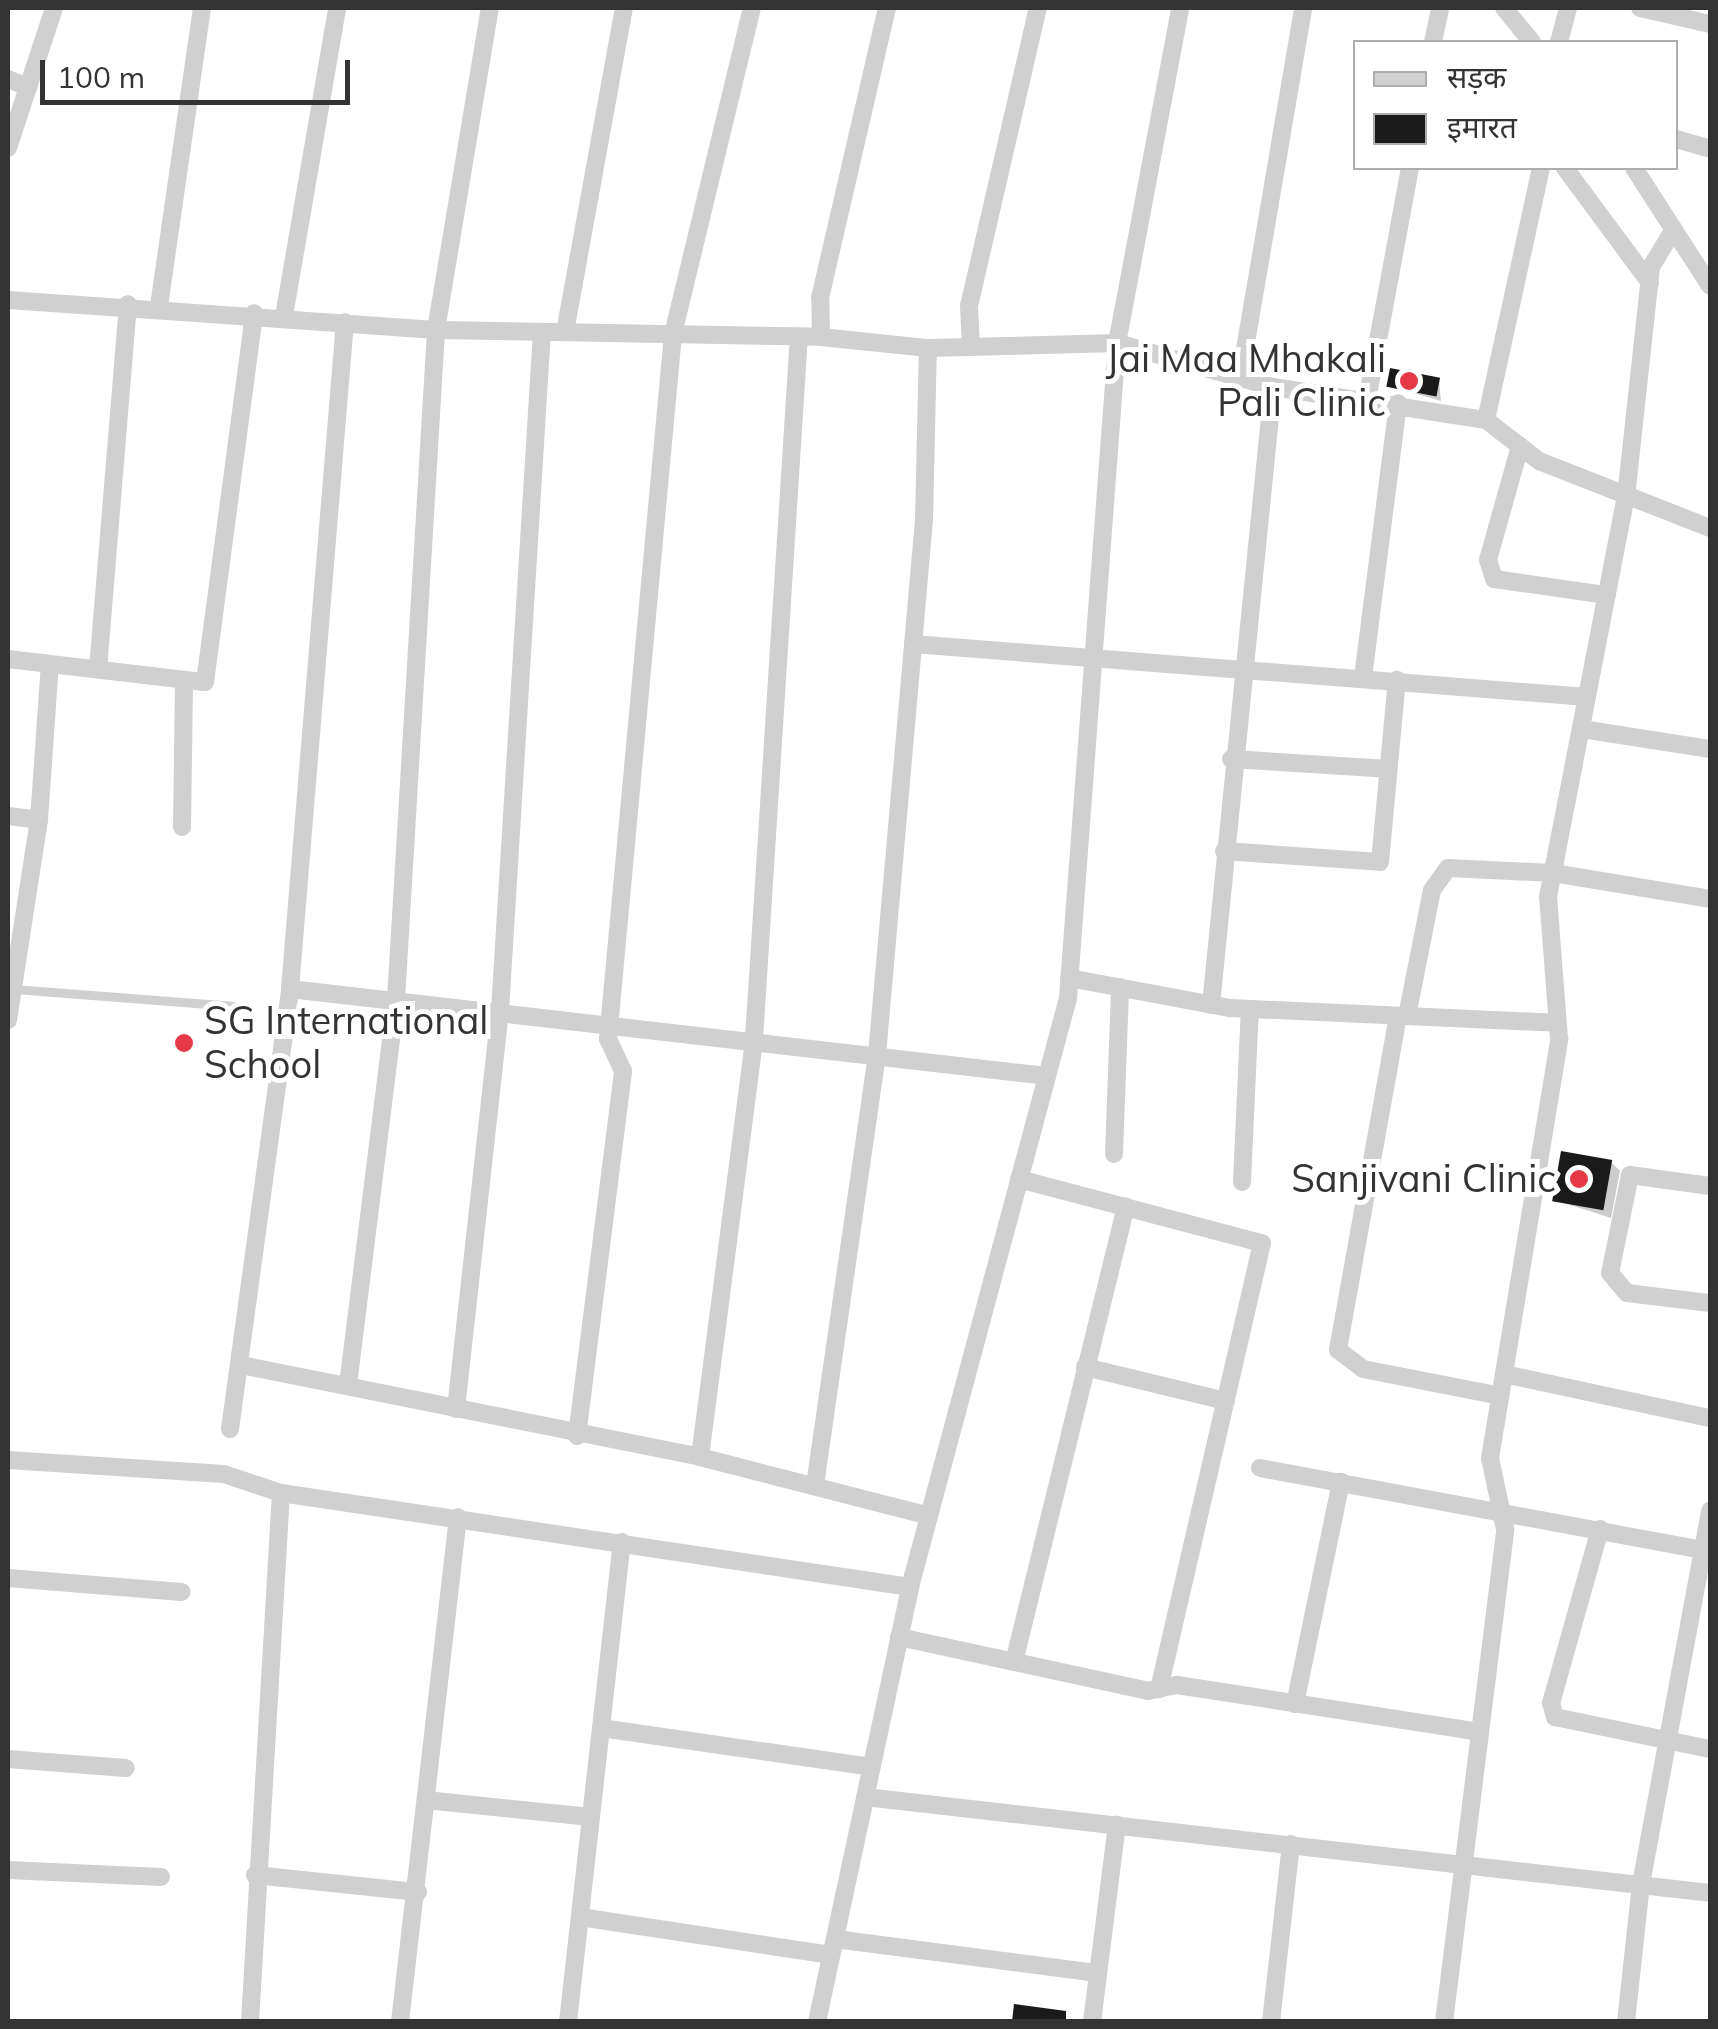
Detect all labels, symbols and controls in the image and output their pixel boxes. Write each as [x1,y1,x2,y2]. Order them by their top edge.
scale bar [45,40,355,102]
legend [1353,40,1678,170]
text: 100 m [57,58,145,96]
text: सड़क [1447,58,1506,96]
text: इमारत [1447,108,1517,146]
place label: Jai Maa Mhakali Pali Clinic [1106,336,1386,426]
marker: Jai Maa Mhakali Pali Clinic [1396,368,1422,394]
place label: SG International School [204,998,488,1088]
marker: SG International School [173,1032,195,1054]
place label: Sanjivani Clinic [1291,1156,1556,1202]
marker: Sanjivani Clinic [1566,1166,1592,1192]

